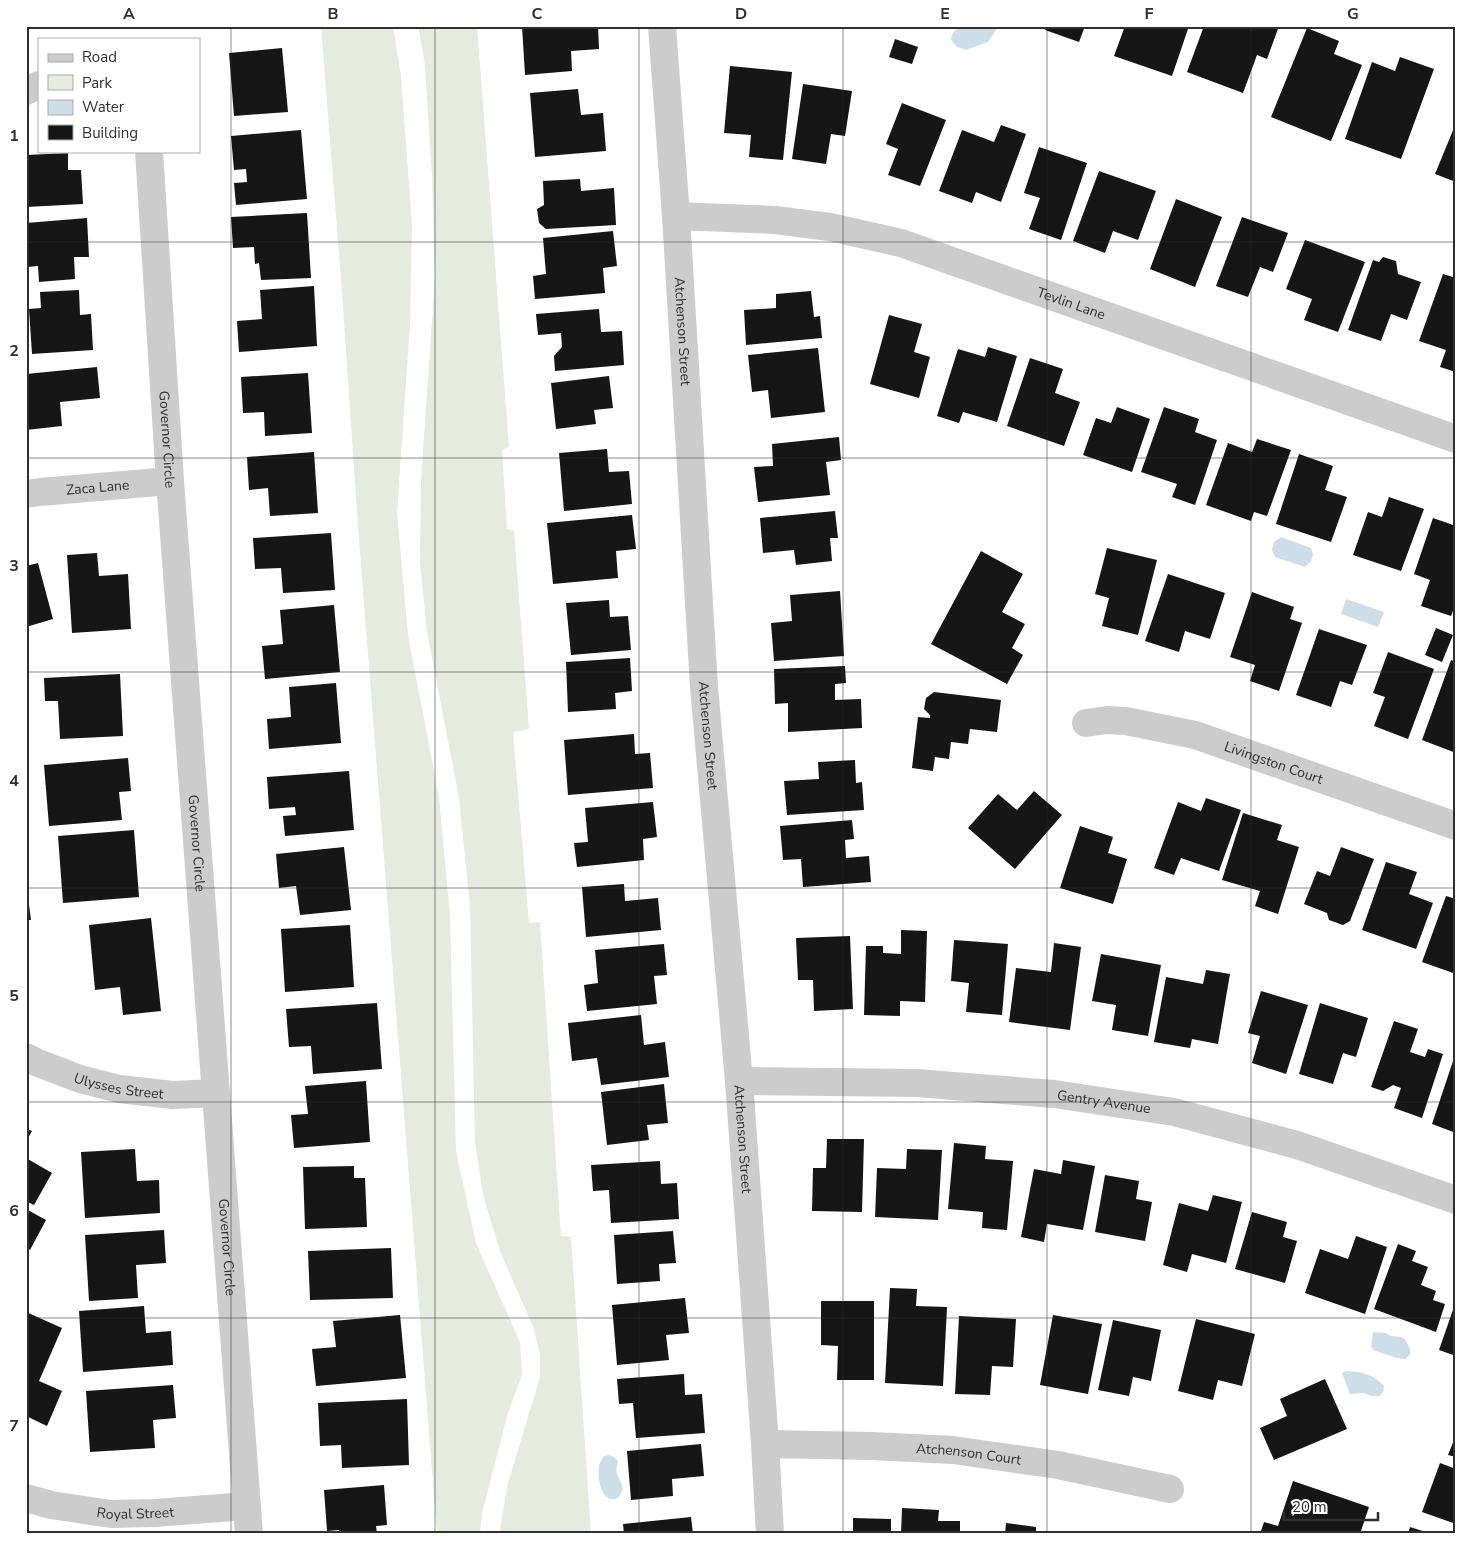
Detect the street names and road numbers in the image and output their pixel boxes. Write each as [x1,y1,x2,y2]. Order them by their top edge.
street label: Atchenson Street [670,276,696,386]
street label: Tevlin Lane [1035,282,1108,324]
street label: Governor Circle [155,390,180,489]
street label: Zaca Lane [65,475,130,499]
street label: Atchenson Street [694,681,723,791]
street label: Livingston Court [1222,736,1326,788]
street label: Governor Circle [184,794,210,893]
street label: Ulysses Street [71,1068,165,1103]
street label: Atchenson Street [730,1084,757,1194]
street label: Gentry Avenue [1056,1085,1152,1118]
street label: Governor Circle [214,1198,241,1296]
street label: Atchenson Court [916,1439,1022,1469]
street label: Royal Street [95,1502,175,1524]

